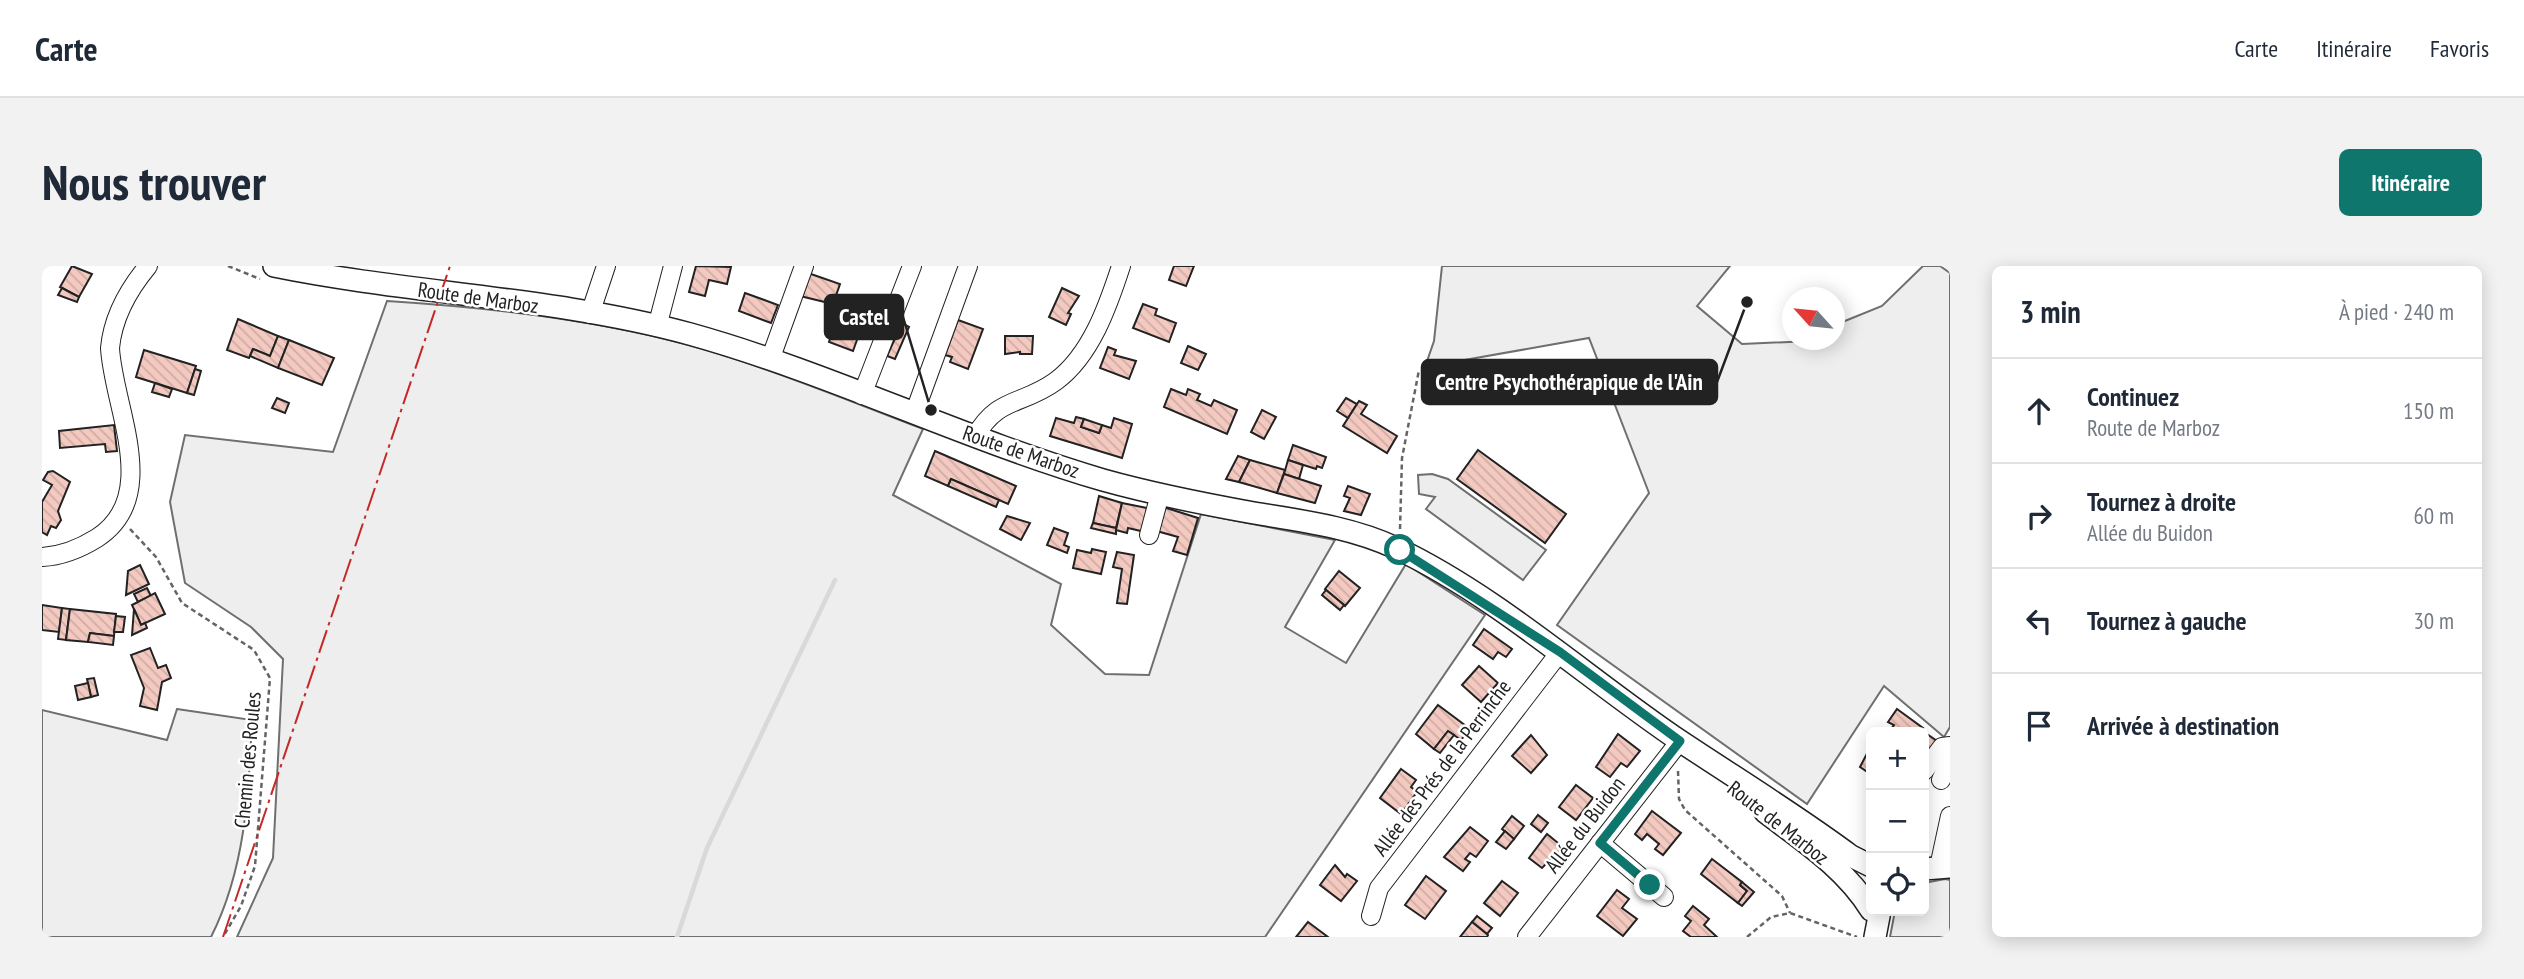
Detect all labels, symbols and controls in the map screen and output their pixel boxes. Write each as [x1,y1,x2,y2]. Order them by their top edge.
text: Carte [35,27,98,70]
text: Carte [2234,33,2278,64]
text: Itinéraire [2316,33,2392,64]
text: Favoris [2430,33,2489,64]
button: Itinéraire [2339,149,2482,216]
text: Nous trouver [42,150,266,214]
street label: Route de Marboz [416,276,540,319]
north arrow [1782,287,1845,350]
text: 3 min [2020,292,2081,331]
callout: Castel [825,295,903,339]
text: À pied · 240 m [2339,297,2454,326]
text: Castel [839,302,889,331]
callout: Centre Psychothérapique de l'Ain [1422,360,1717,404]
text: Centre Psychothérapique de l'Ain [1435,367,1703,396]
text: Continuez [2087,380,2179,413]
icon: ahead [2020,392,2058,430]
text: 150 m [2403,396,2454,425]
text: Route de Marboz [2087,413,2220,442]
street label: Route de Marboz [959,419,1083,484]
text: Tournez à droite [2087,485,2236,518]
icon: right [2020,497,2058,535]
text: 60 m [2413,501,2454,530]
text: Allée du Buidon [2087,518,2213,547]
route start [1384,534,1415,565]
icon: left [2020,602,2058,640]
text: Tournez à gauche [2087,604,2247,637]
text: 30 m [2413,606,2454,635]
street label: Allée des Prés de la Perrinche [1367,674,1517,861]
street label: Chemin des Roules [228,691,267,829]
icon: arrive [2020,707,2058,745]
text: Arrivée à destination [2087,709,2279,742]
map controls [1866,727,1929,916]
button: + [1866,727,1929,790]
street label: Allée du Buidon [1539,771,1631,878]
street label: Route de Marboz [1722,775,1834,871]
button: − [1866,790,1929,853]
button: locate [1866,853,1929,916]
route end [1634,869,1665,900]

